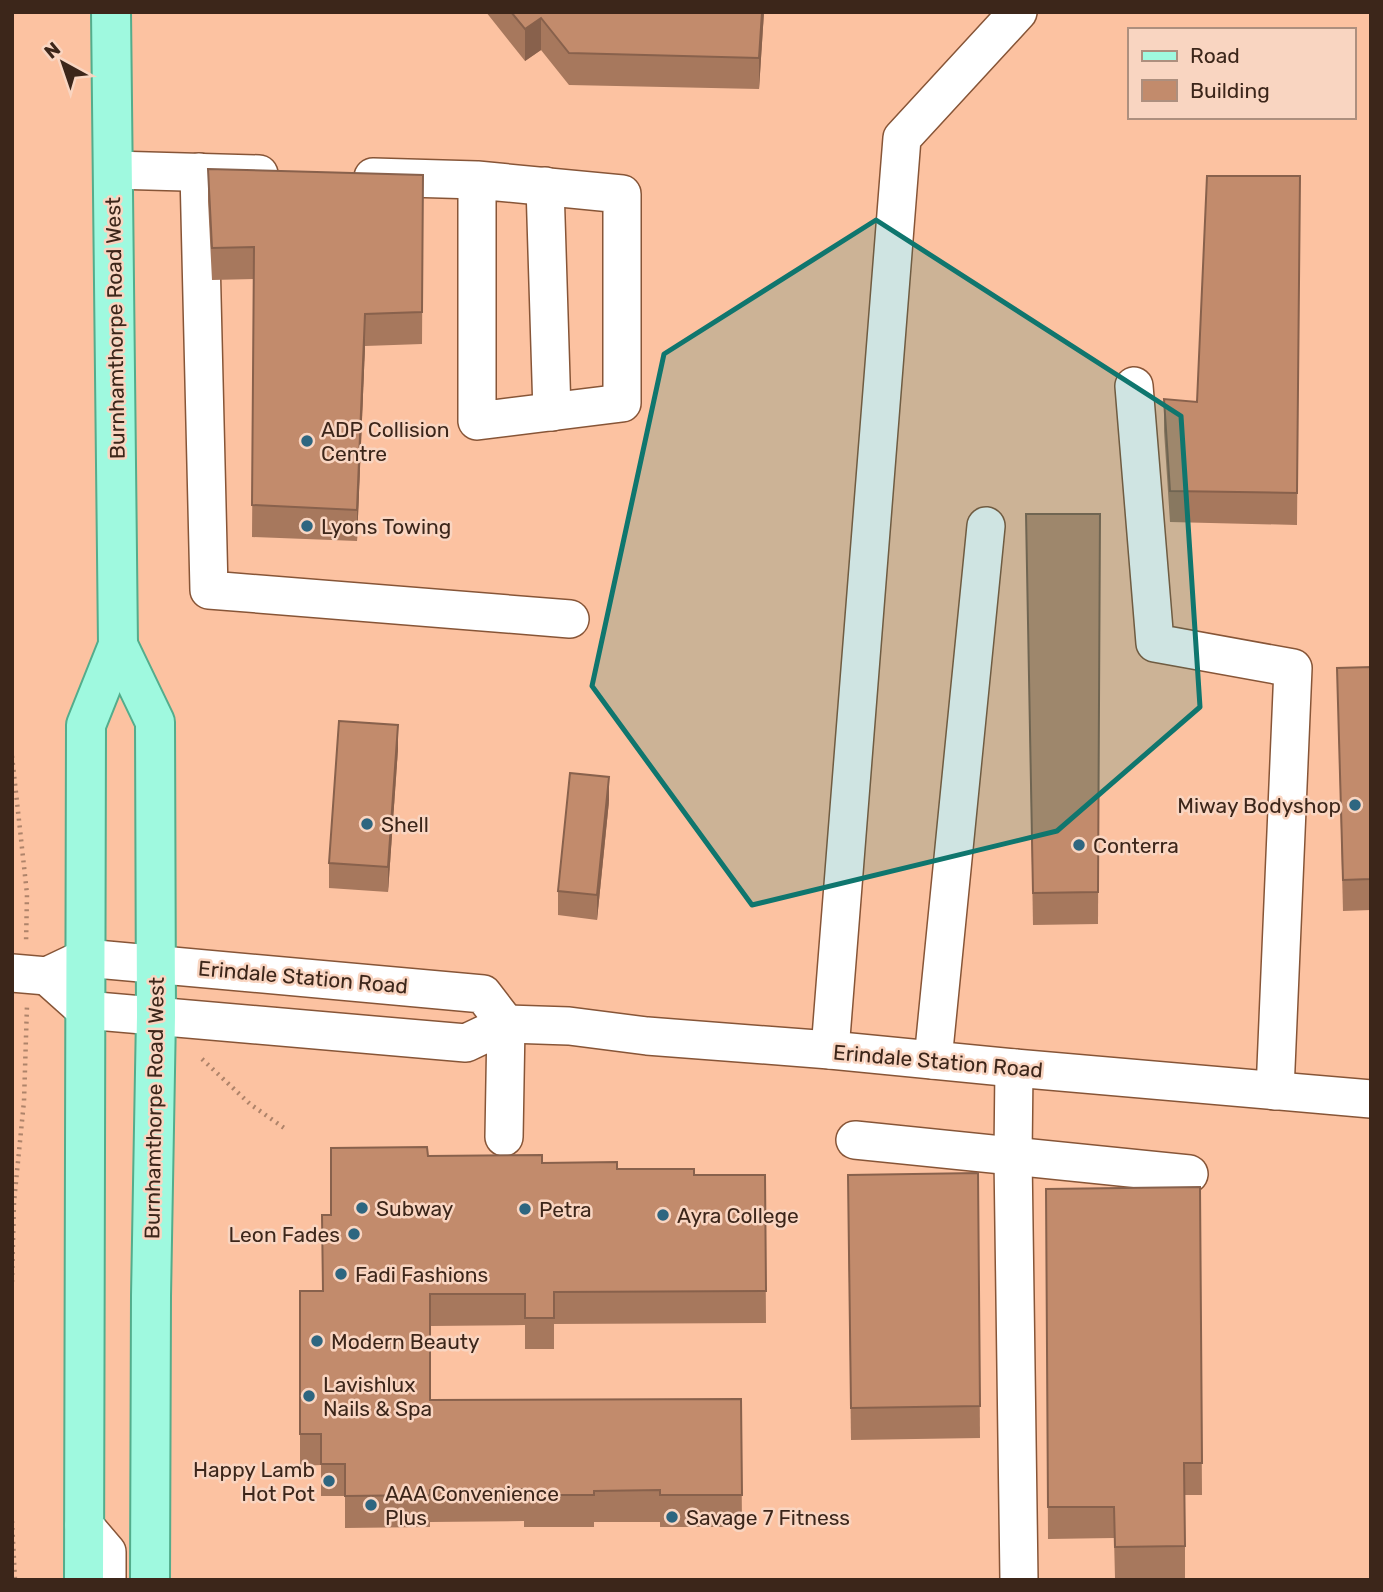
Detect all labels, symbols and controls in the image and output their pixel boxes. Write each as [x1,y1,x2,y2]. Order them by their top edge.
north arrow [28,28,98,98]
legend [1128,28,1355,119]
text: N [40,37,65,64]
text: Road [1190,43,1240,68]
text: Building [1190,78,1270,103]
street label: Burnhamthorpe Road West [100,197,130,459]
place label: ADP Collision Centre [321,417,450,466]
marker: ADP Collision Centre [299,433,315,449]
place label: Lyons Towing [321,514,451,539]
marker: Lyons Towing [299,518,315,534]
place label: Miway Bodyshop [1177,793,1341,818]
marker: Miway Bodyshop [1347,797,1363,813]
place label: Shell [381,812,429,837]
marker: Shell [359,816,375,832]
place label: Conterra [1093,833,1179,858]
marker: Conterra [1071,837,1087,853]
street label: Erindale Station Road [197,955,409,999]
street label: Burnhamthorpe Road West [139,977,169,1239]
street label: Erindale Station Road [832,1039,1044,1083]
place label: Subway [376,1196,454,1221]
place label: Petra [539,1197,592,1222]
marker: Subway [354,1200,370,1216]
marker: Petra [517,1201,533,1217]
place label: Ayra College [677,1203,799,1228]
marker: Ayra College [655,1207,671,1223]
place label: Leon Fades [228,1222,340,1247]
marker: Leon Fades [346,1226,362,1242]
place label: Fadi Fashions [355,1262,488,1287]
marker: Fadi Fashions [333,1266,349,1282]
place label: Modern Beauty [331,1329,480,1354]
marker: Modern Beauty [309,1333,325,1349]
place label: Lavishlux Nails & Spa [323,1372,432,1421]
marker: Lavishlux Nails & Spa [301,1388,317,1404]
place label: Happy Lamb Hot Pot [193,1457,315,1506]
marker: Happy Lamb Hot Pot [321,1473,337,1489]
place label: AAA Convenience Plus [385,1481,559,1530]
marker: AAA Convenience Plus [363,1497,379,1513]
place label: Savage 7 Fitness [686,1505,850,1530]
marker: Savage 7 Fitness [664,1509,680,1525]

